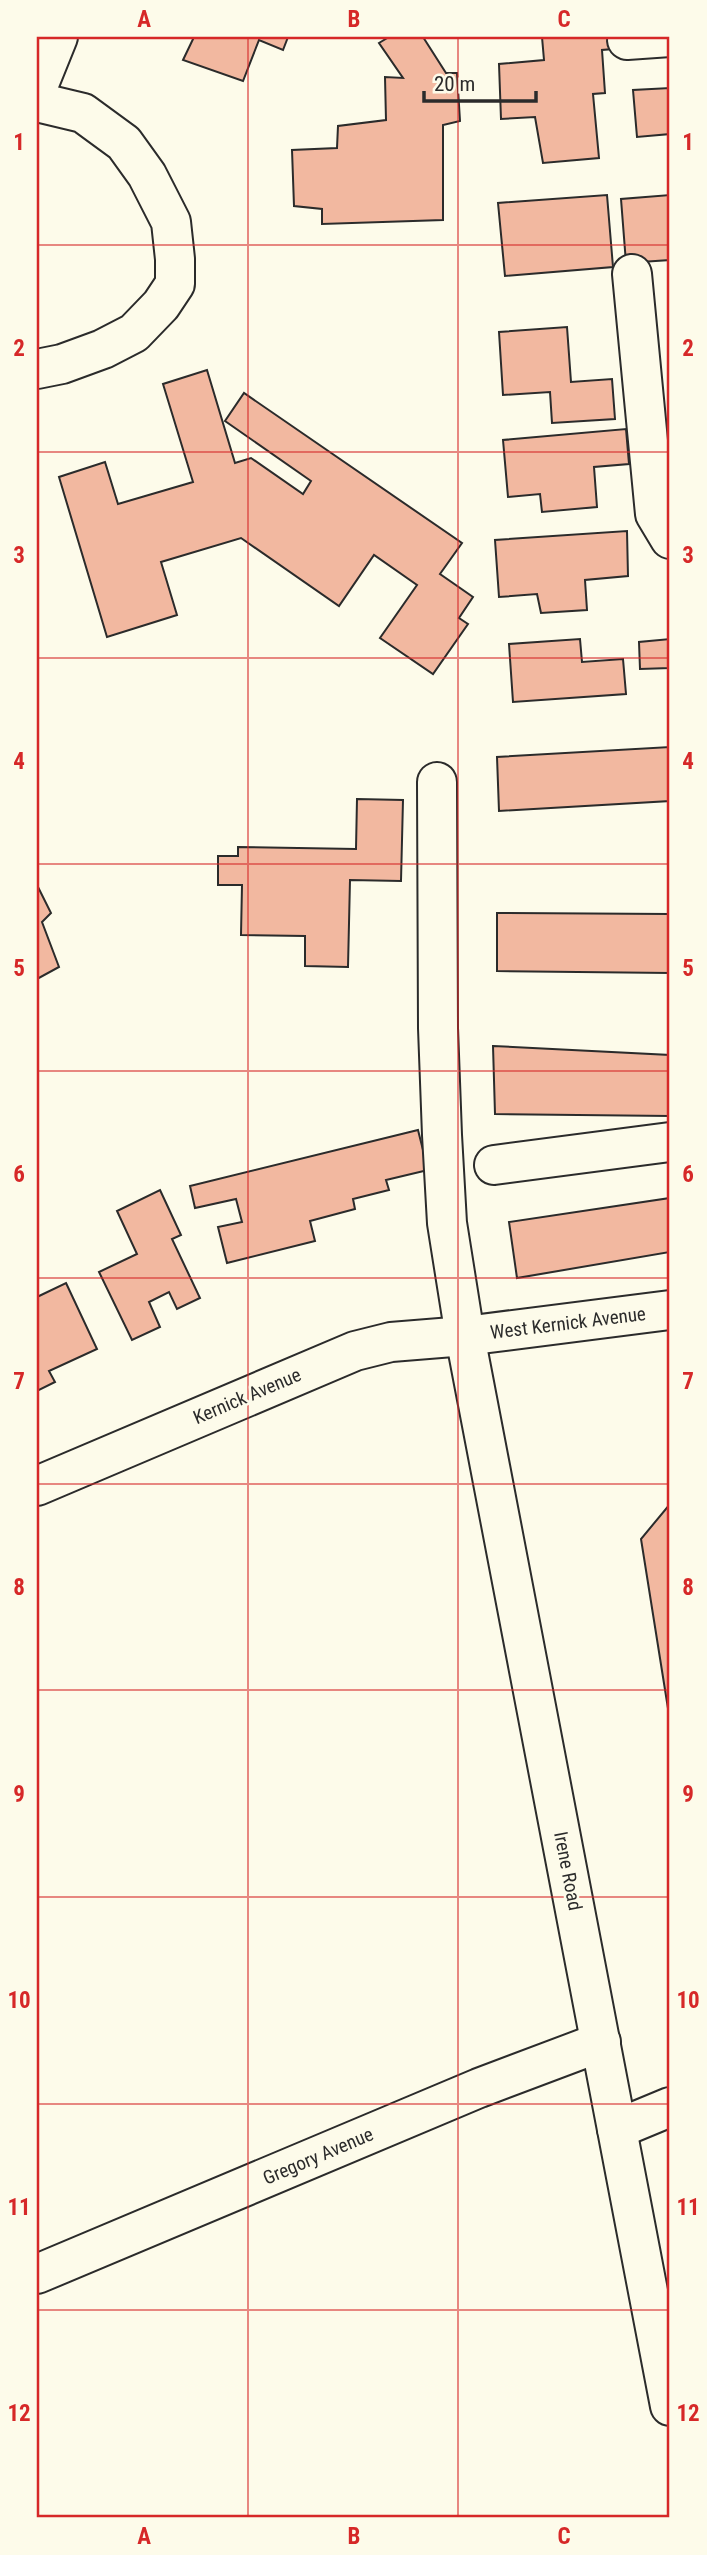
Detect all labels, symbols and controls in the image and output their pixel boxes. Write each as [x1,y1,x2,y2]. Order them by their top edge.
text: A [137,6,151,33]
text: B [348,6,360,33]
text: C [557,6,571,33]
scale bar [424,60,536,104]
text: 20 m [434,72,475,96]
text: 1 [13,129,25,156]
text: 1 [682,129,694,156]
text: 2 [13,335,25,362]
text: 2 [682,335,694,362]
text: 3 [13,542,25,569]
text: 3 [682,542,694,569]
text: 4 [13,748,25,775]
text: 4 [682,748,694,775]
text: 5 [13,955,25,982]
text: 5 [682,955,694,982]
text: 6 [13,1161,25,1188]
text: 6 [682,1161,694,1188]
street label: West Kernick Avenue [489,1302,647,1344]
street label: Kernick Avenue [190,1363,304,1429]
text: 7 [13,1368,25,1395]
text: 7 [682,1368,694,1395]
text: 8 [13,1574,25,1601]
text: 8 [682,1574,694,1601]
text: 9 [13,1781,25,1808]
text: 9 [682,1781,694,1808]
street label: Irene Road [549,1830,587,1912]
text: 10 [7,1987,31,2014]
text: 10 [676,1987,700,2014]
street label: Gregory Avenue [259,2122,377,2190]
text: 11 [7,2194,31,2221]
text: 11 [676,2194,700,2221]
text: 12 [7,2400,31,2427]
text: 12 [676,2400,700,2427]
text: A [137,2523,151,2550]
text: B [348,2523,360,2550]
text: C [557,2523,571,2550]

